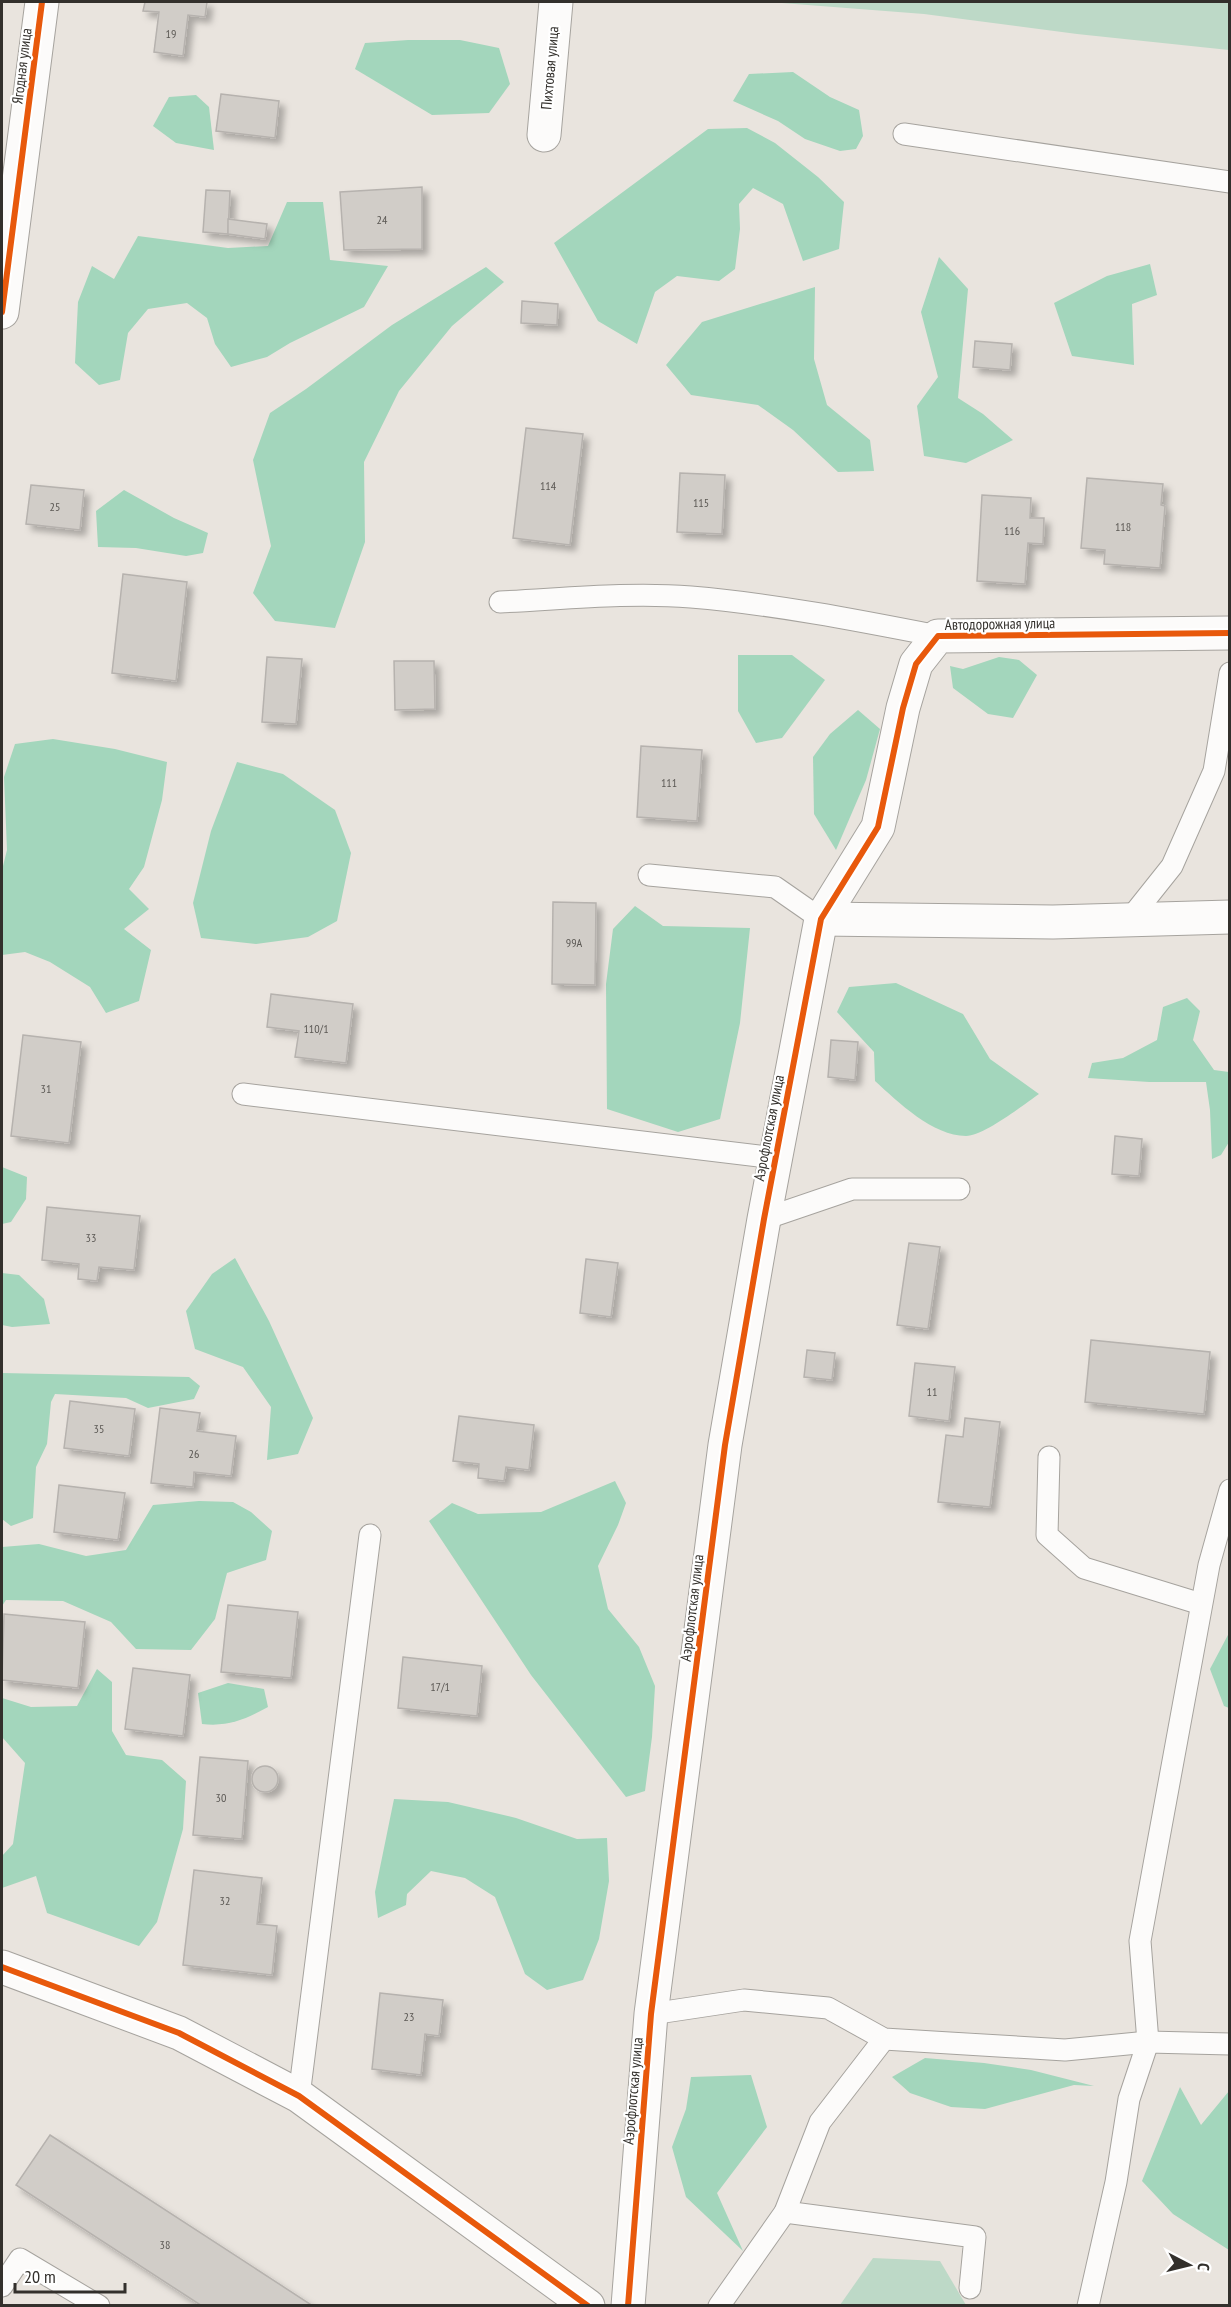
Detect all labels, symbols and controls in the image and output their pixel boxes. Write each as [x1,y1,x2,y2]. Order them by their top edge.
house number: 19 [166,26,176,41]
street label: Пихтовая улица [536,26,563,110]
street label: Ягодная улица [7,27,36,105]
house number: 24 [377,212,388,227]
house number: 114 [540,478,557,493]
house number: 115 [693,495,709,510]
house number: 25 [50,499,60,514]
house number: 118 [1115,519,1131,534]
house number: 116 [1004,523,1020,538]
street label: Автодорожная улица [945,613,1055,634]
house number: 111 [661,775,677,790]
house number: 99А [566,935,583,950]
house number: 110/1 [303,1021,329,1036]
street label: Аэрофлотская улица [749,1073,788,1183]
house number: 31 [41,1081,51,1096]
house number: 33 [86,1230,96,1245]
house number: 11 [927,1384,937,1399]
house number: 35 [94,1421,104,1436]
house number: 26 [189,1446,199,1461]
street label: Аэрофлотская улица [676,1553,708,1663]
house number: 17/1 [430,1679,450,1694]
house number: 30 [216,1790,226,1805]
house number: 32 [220,1893,230,1908]
house number: 23 [404,2009,414,2024]
street label: Аэрофлотская улица [618,2036,647,2145]
north arrow [1159,2235,1219,2295]
house number: 38 [160,2237,170,2252]
scale bar [15,2256,124,2294]
text: С [1193,2262,1214,2272]
text: 20 m [24,2265,56,2288]

